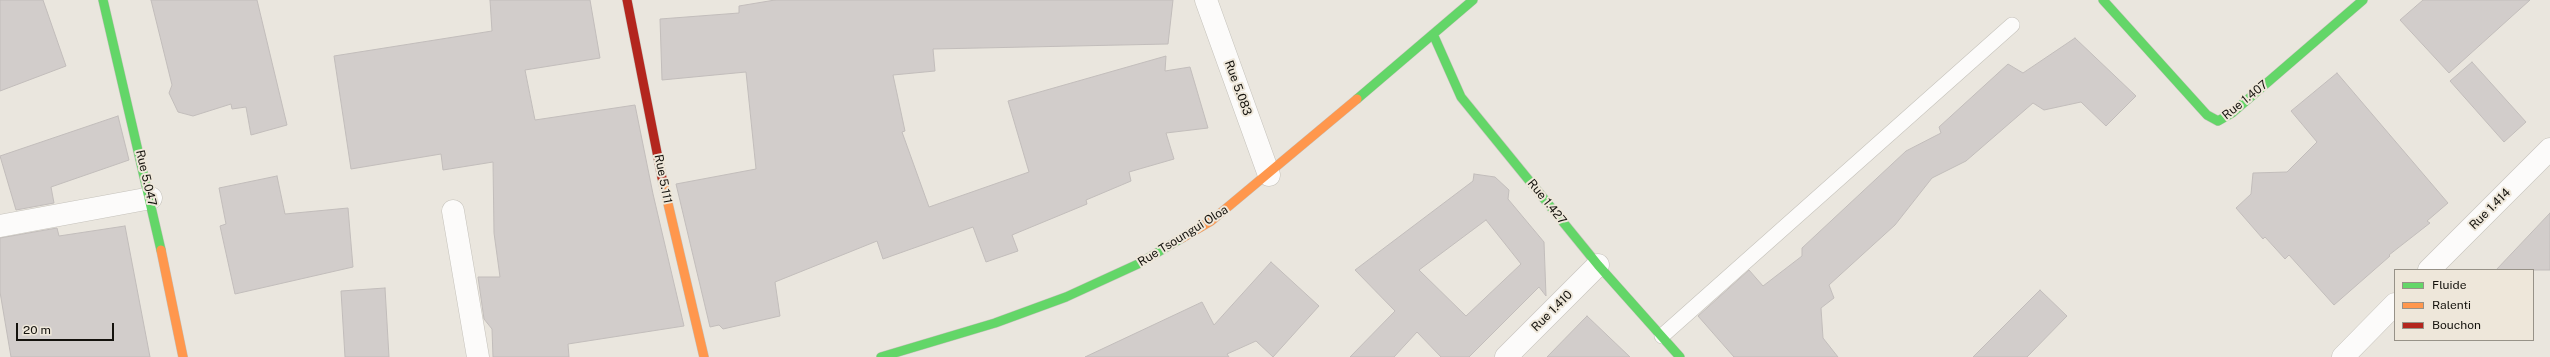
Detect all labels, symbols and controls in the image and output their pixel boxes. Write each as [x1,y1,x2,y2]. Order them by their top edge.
street label: Rue 5.083 [1221,58,1255,118]
street label: Rue 1.407 [2219,77,2271,123]
street label: Rue 5.047 [133,149,159,207]
street label: Rue 5.111 [651,153,675,205]
street label: Rue 1.427 [1524,176,1570,228]
street label: Rue 1.414 [2466,185,2514,233]
street label: Rue Tsoungui Oloa [1135,202,1231,270]
legend [2394,269,2534,341]
text: Fluide [2432,278,2467,292]
street label: Rue 1.410 [1529,288,1575,334]
text: Ralenti [2432,298,2471,312]
scale bar [18,315,116,341]
text: Bouchon [2432,318,2481,332]
text: 20 m [23,323,51,337]

